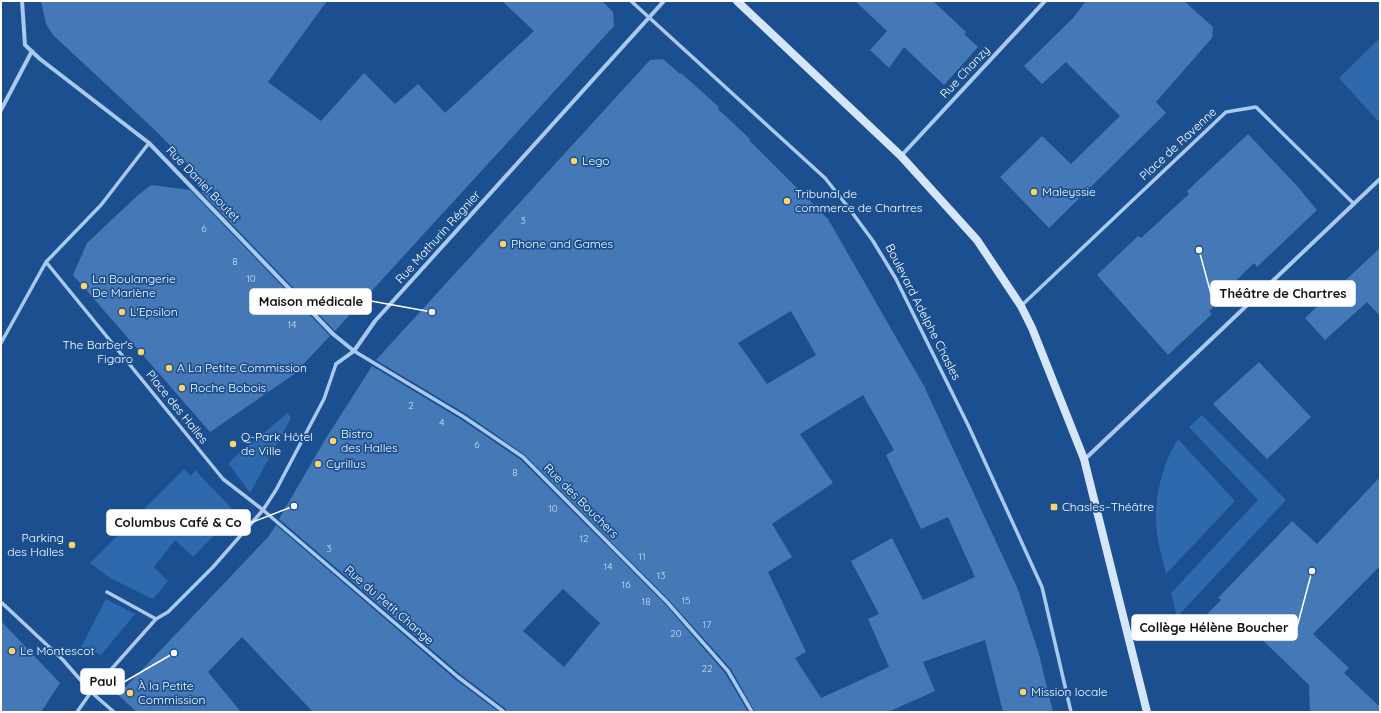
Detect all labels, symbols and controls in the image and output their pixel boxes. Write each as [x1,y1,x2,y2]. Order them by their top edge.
street label: Rue Chanzy [937,42,993,101]
street label: Place de Ravenne [1136,104,1219,183]
street label: Rue Daniel Boutet [163,143,243,225]
place label: Lego [582,153,610,168]
marker: Lego [569,156,579,166]
place label: Maleyssie [1042,184,1096,199]
place label: Tribunal de commerce de Chartres [795,186,923,215]
street label: Rue Mathurin Régnier [392,187,484,286]
marker: Maleyssie [1029,187,1039,197]
marker: Tribunal de commerce de Chartres [782,196,792,206]
house number: 3 [520,214,526,227]
house number: 6 [201,222,207,235]
place label: Phone and Games [511,236,613,251]
marker: Phone and Games [498,239,508,249]
street label: Boulevard Adelphe Chasles [882,241,965,383]
house number: 8 [232,255,238,268]
place label: La Boulangerie De Marlène [92,271,176,300]
house number: 10 [246,272,256,285]
marker: La Boulangerie De Marlène [79,281,89,291]
callout: Théâtre de Chartres [1211,281,1355,306]
text: Théâtre de Chartres [1219,285,1347,301]
callout: Maison médicale [250,289,371,314]
text: Maison médicale [259,293,364,309]
place label: L'Epsilon [130,304,178,319]
marker: L'Epsilon [117,307,127,317]
house number: 14 [288,318,296,331]
place label: The Barber's Figaro [63,337,133,366]
marker: The Barber's Figaro [136,347,146,357]
place label: A La Petite Commission [177,360,307,375]
marker: A La Petite Commission [164,363,174,373]
street label: Place des Halles [143,367,212,447]
place label: Roche Bobois [190,380,266,395]
marker: Roche Bobois [177,383,187,393]
house number: 2 [408,399,414,412]
house number: 4 [439,416,445,429]
place label: Bistro des Halles [341,426,398,455]
place label: Q-Park Hôtel de Ville [241,429,313,458]
marker: Bistro des Halles [328,436,338,446]
house number: 6 [474,438,480,451]
marker: Q-Park Hôtel de Ville [228,439,238,449]
place label: Cyrillus [326,456,366,471]
marker: Cyrillus [313,459,323,469]
street label: Rue des Bouchers [541,460,622,541]
house number: 8 [512,466,518,479]
place label: Chasles–Théâtre [1062,499,1154,514]
house number: 10 [548,502,558,515]
marker: Chasles–Théâtre [1049,502,1059,512]
callout: Columbus Café & Co [107,510,250,535]
text: Columbus Café & Co [114,514,242,530]
place label: Parking des Halles [7,530,64,559]
house number: 12 [579,532,589,545]
marker: Parking des Halles [67,540,77,550]
house number: 3 [326,542,332,555]
house number: 11 [638,550,646,563]
house number: 14 [604,560,612,573]
street label: Rue du Petit Change [342,562,437,648]
house number: 13 [657,569,665,582]
house number: 16 [621,578,631,591]
house number: 15 [681,594,691,607]
house number: 18 [641,595,651,608]
callout: Collège Hélène Boucher [1132,615,1297,640]
house number: 17 [703,618,711,631]
text: Collège Hélène Boucher [1139,619,1289,635]
house number: 20 [670,627,682,640]
place label: Le Montescot [20,643,95,658]
marker: Le Montescot [7,646,17,656]
house number: 22 [701,662,713,675]
callout: Paul [81,669,124,694]
text: Paul [90,673,116,689]
place label: À la Petite Commission [138,678,206,707]
place label: Mission locale [1031,684,1108,699]
marker: Mission locale [1018,687,1028,697]
marker: À la Petite Commission [125,688,135,698]

